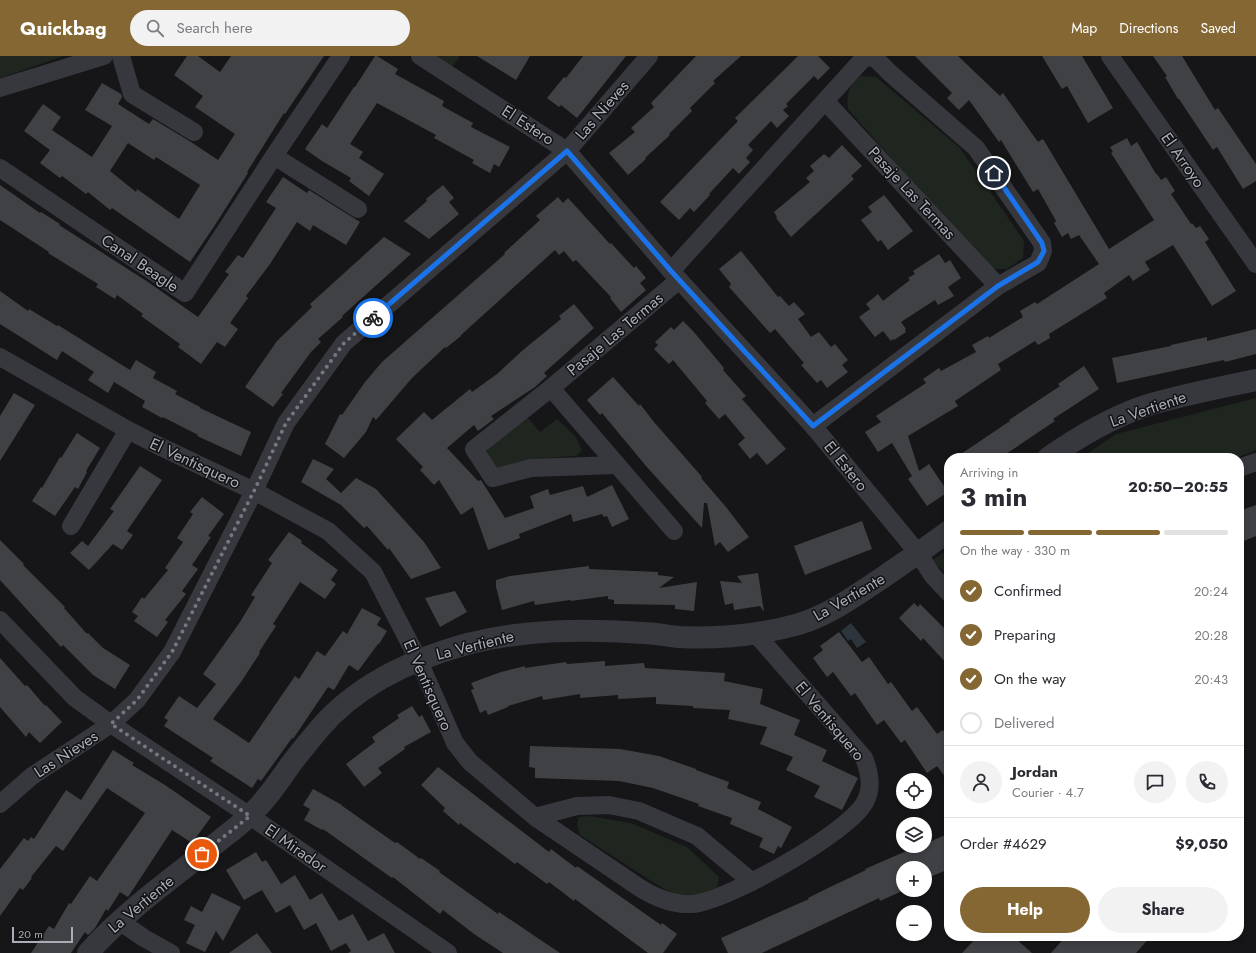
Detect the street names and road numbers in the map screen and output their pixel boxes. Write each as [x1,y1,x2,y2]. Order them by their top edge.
street label: Las Nieves [570,75,634,145]
street label: El Estero [497,99,559,151]
street label: El Arroyo [1156,128,1211,192]
street label: Pasaje Las Termas [863,141,961,245]
street label: Canal Beagle [97,229,183,297]
street label: Pasaje Las Termas [562,287,668,381]
street label: La Vertiente [1107,385,1189,433]
street label: El Ventisquero [146,432,244,494]
street label: El Estero [819,436,874,496]
street label: La Vertiente [809,567,889,627]
street label: La Vertiente [434,624,516,666]
street label: El Ventisquero [398,636,458,734]
street label: El Ventisquero [790,676,870,766]
street label: Las Nieves [29,725,103,783]
street label: El Mirador [260,818,332,878]
street label: La Vertiente [103,870,179,938]

